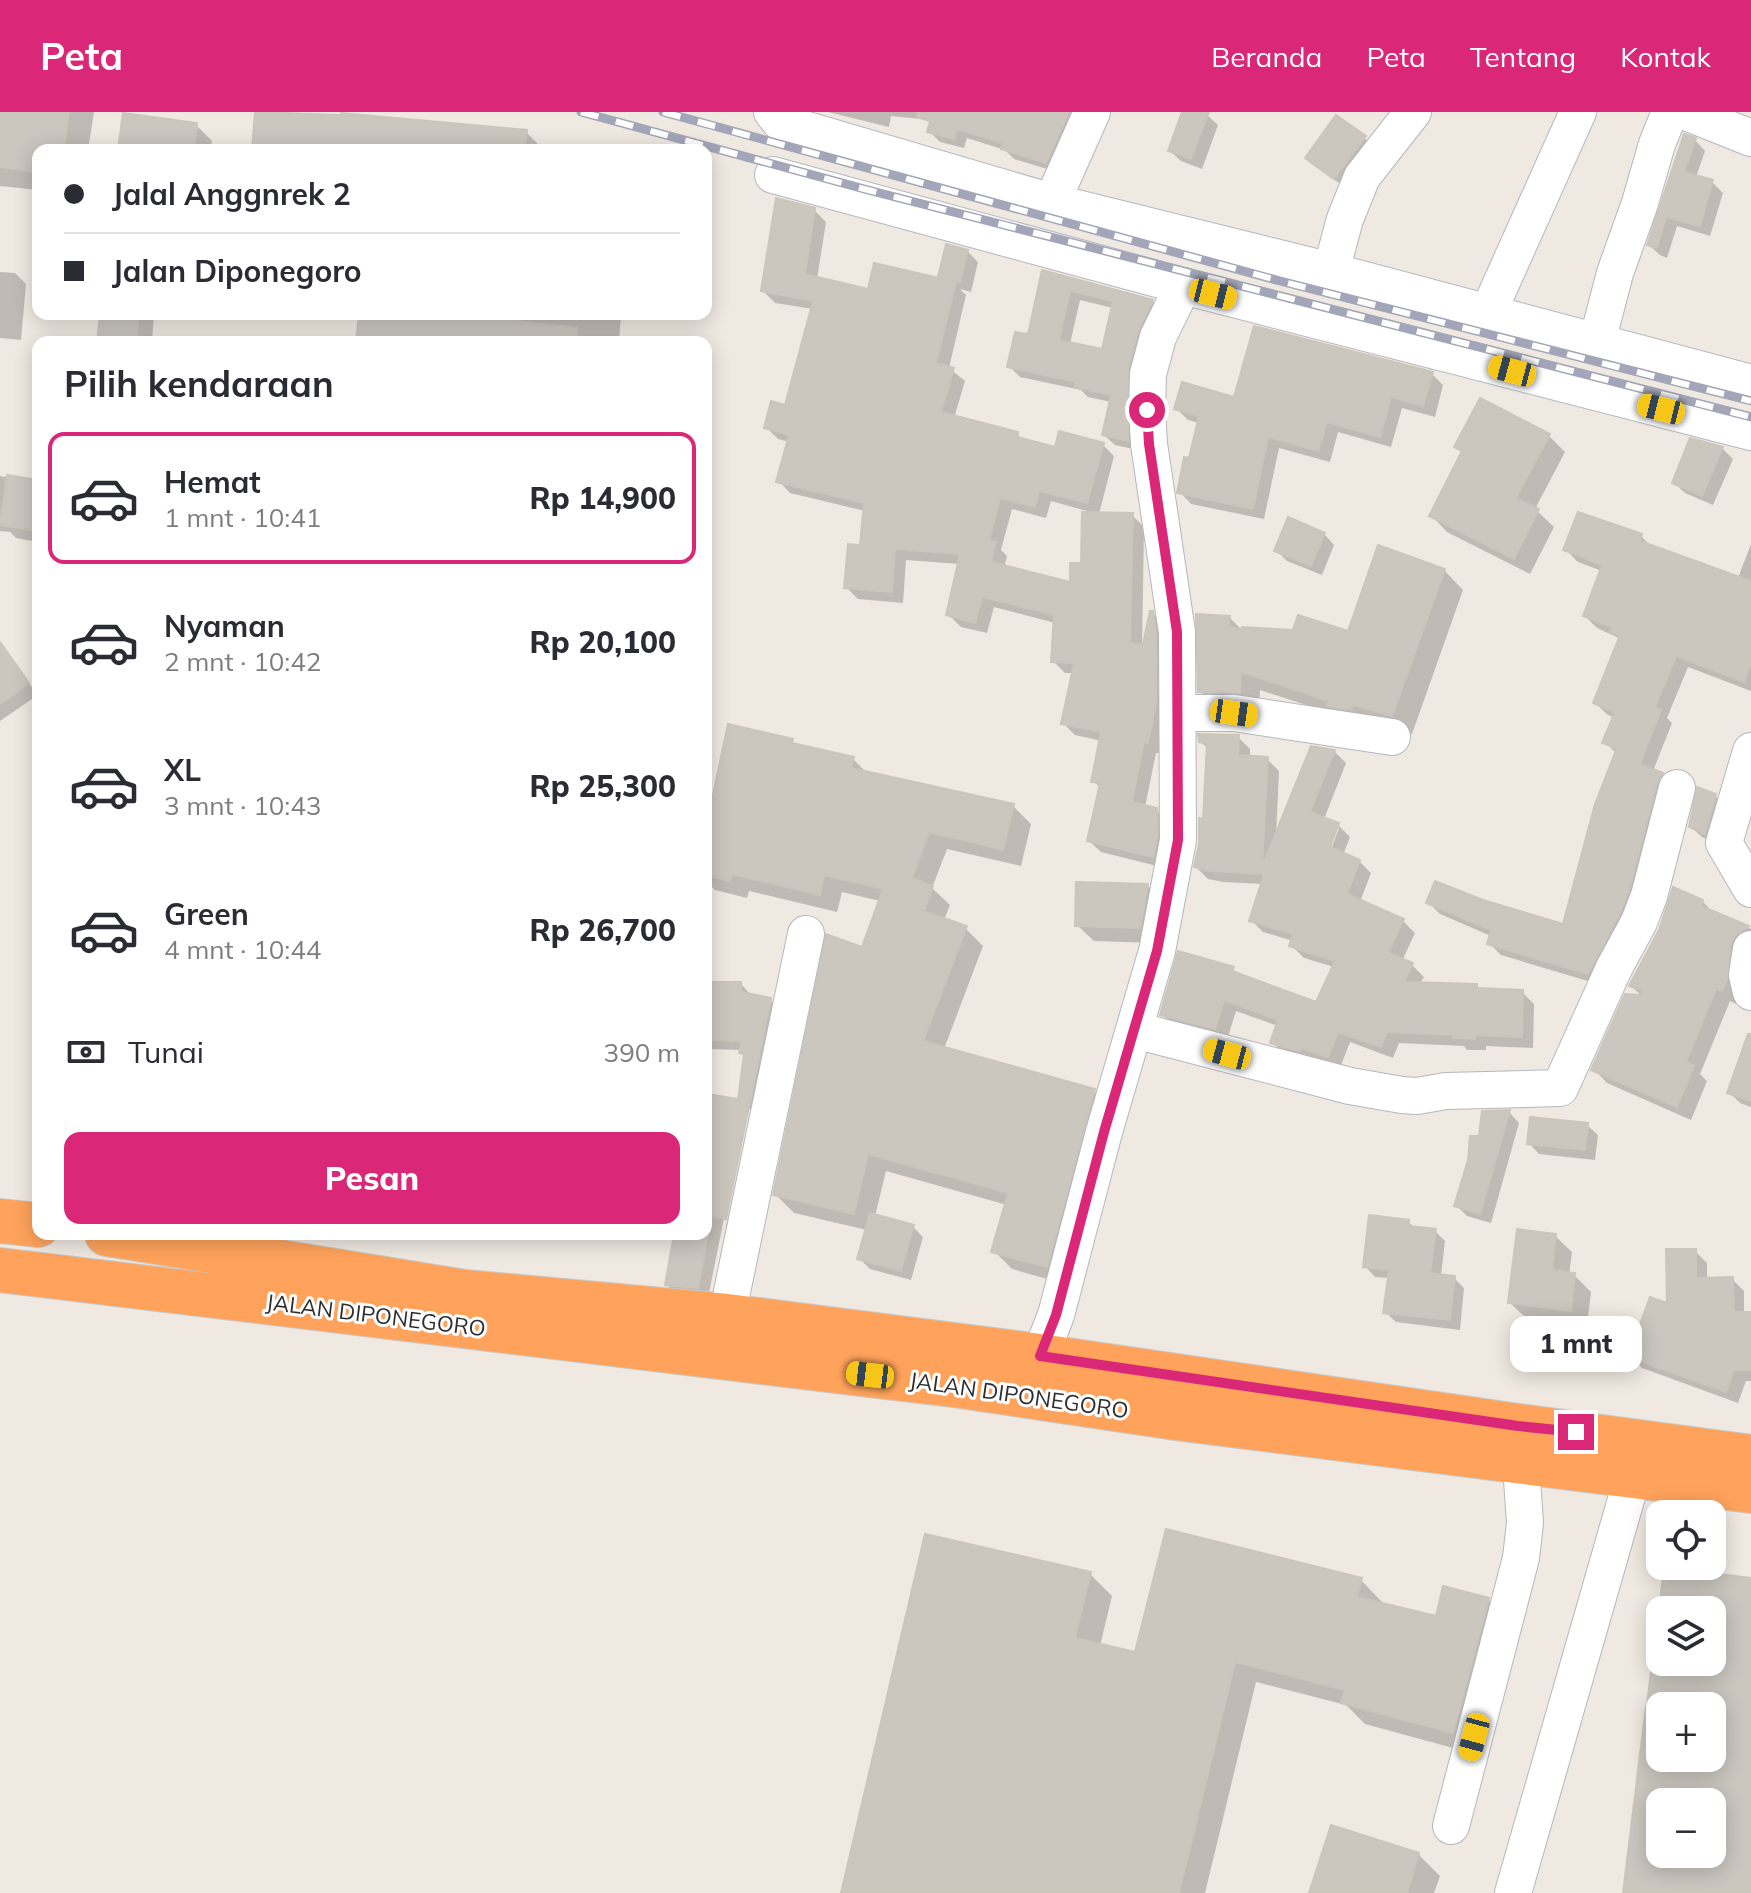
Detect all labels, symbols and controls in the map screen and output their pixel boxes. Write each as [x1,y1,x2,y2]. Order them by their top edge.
text: Peta [40,32,123,80]
text: Beranda [1211,39,1322,74]
text: Peta [1366,39,1426,74]
text: Tentang [1470,39,1576,74]
text: Kontak [1620,39,1711,74]
text: Jalal Anggnrek 2 [112,175,351,213]
text: Jalan Diponegoro [112,252,362,290]
car [1187,277,1239,311]
car [1486,353,1538,389]
text: Pilih kendaraan [64,361,334,406]
route start [1129,392,1165,428]
car [1635,392,1687,426]
icon: car [68,462,140,534]
text: Hemat [164,463,261,501]
text: Rp 14,900 [530,479,676,517]
text: 1 mnt · 10:41 [164,501,321,534]
icon: car [68,606,140,678]
text: Nyaman [164,607,285,645]
text: Rp 20,100 [530,623,676,661]
text: 2 mnt · 10:42 [164,645,321,678]
car [1209,698,1259,728]
icon: car [68,750,140,822]
text: XL [164,751,201,789]
text: Rp 25,300 [530,767,676,805]
text: 3 mnt · 10:43 [164,789,321,822]
icon: car [68,894,140,966]
text: Green [164,895,249,933]
text: Rp 26,700 [530,911,676,949]
text: 4 mnt · 10:44 [164,933,321,966]
icon: cash [64,1030,108,1074]
text: Tunai [128,1033,204,1071]
text: 390 m [604,1036,680,1069]
car [1201,1036,1253,1072]
button: Pesan [64,1132,680,1224]
street label: JALAN DIPONEGORO [265,1288,487,1342]
callout: 1 mnt [1510,1316,1642,1372]
text: 1 mnt [1540,1327,1612,1360]
car [845,1360,895,1390]
street label: JALAN DIPONEGORO [908,1366,1130,1424]
route end [1558,1414,1594,1450]
map controls [1646,1500,1726,1868]
button: locate [1646,1500,1726,1580]
button: layers [1646,1596,1726,1676]
button: + [1646,1692,1726,1772]
car [1456,1711,1492,1763]
button: − [1646,1788,1726,1868]

